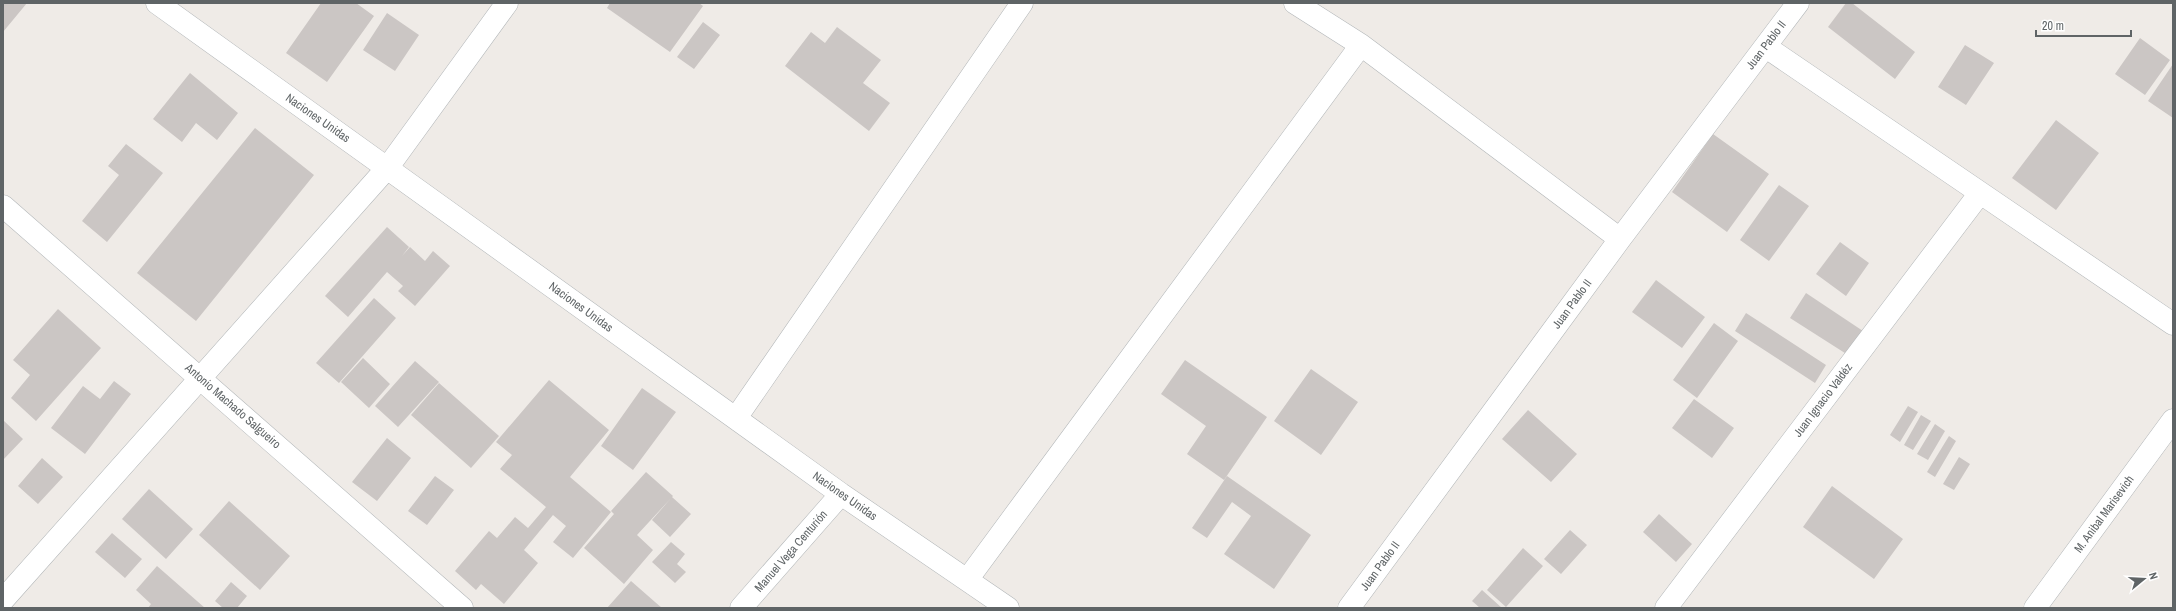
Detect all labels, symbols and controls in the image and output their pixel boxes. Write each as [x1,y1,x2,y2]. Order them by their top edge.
scale bar [2036,12,2131,38]
street label: Juan Pablo II [1742,17,1790,73]
text: 20 m [2042,18,2064,34]
street label: Naciones Unidas [282,90,354,146]
street label: Juan Pablo II [1549,276,1595,332]
street label: Naciones Unidas [546,278,616,336]
street label: Antonio Machado Salgueiro [181,359,284,452]
street label: Juan Ignacio Valdéz [1790,360,1856,440]
street label: Naciones Unidas [809,468,881,524]
street label: M. Anibal Marisevich [2071,472,2137,556]
street label: Manuel Vega Centurión [751,507,831,595]
street label: Juan Pablo II [1357,538,1403,594]
north arrow [2124,559,2164,599]
text: N [2146,571,2161,581]

